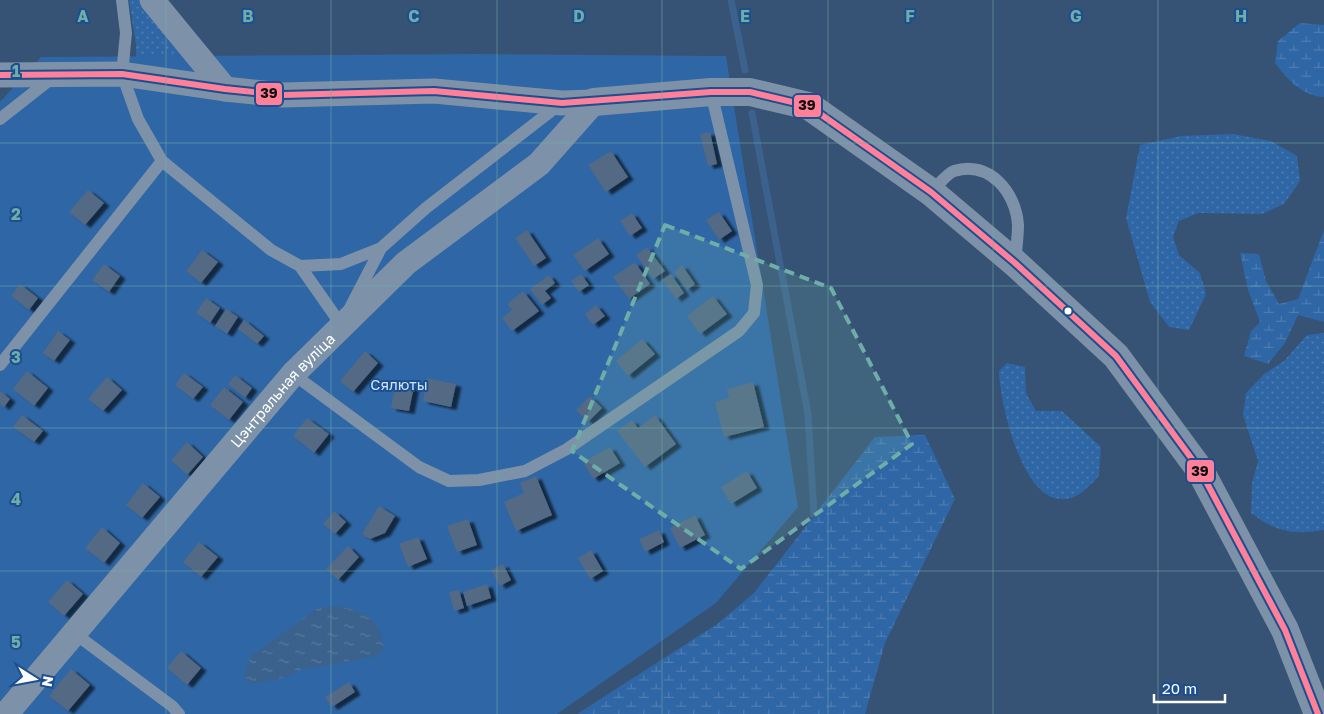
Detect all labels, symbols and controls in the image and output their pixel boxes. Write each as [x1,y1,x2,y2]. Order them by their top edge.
text: A [77,6,89,26]
text: B [242,6,254,26]
text: C [408,6,420,26]
text: D [573,6,585,26]
text: E [740,6,750,26]
text: F [905,6,915,26]
text: G [1070,6,1082,26]
text: H [1235,6,1247,26]
text: 1 [12,61,20,81]
line badge: 39 [255,82,283,106]
text: 39 [260,84,278,101]
line badge: 39 [793,94,822,118]
text: 39 [798,96,816,113]
text: 2 [11,204,21,224]
unlabelled marker [1063,306,1073,316]
street label: Цэнтральная вуліца [226,329,338,451]
text: 3 [11,347,21,367]
park label: Сялюты [370,375,428,393]
line badge: 39 [1186,459,1215,483]
text: 39 [1191,462,1209,479]
text: 4 [11,489,21,509]
text: 5 [11,632,21,652]
north arrow [10,654,60,704]
scale bar [1154,672,1225,704]
text: N [39,675,58,688]
text: 20 m [1162,679,1197,697]

